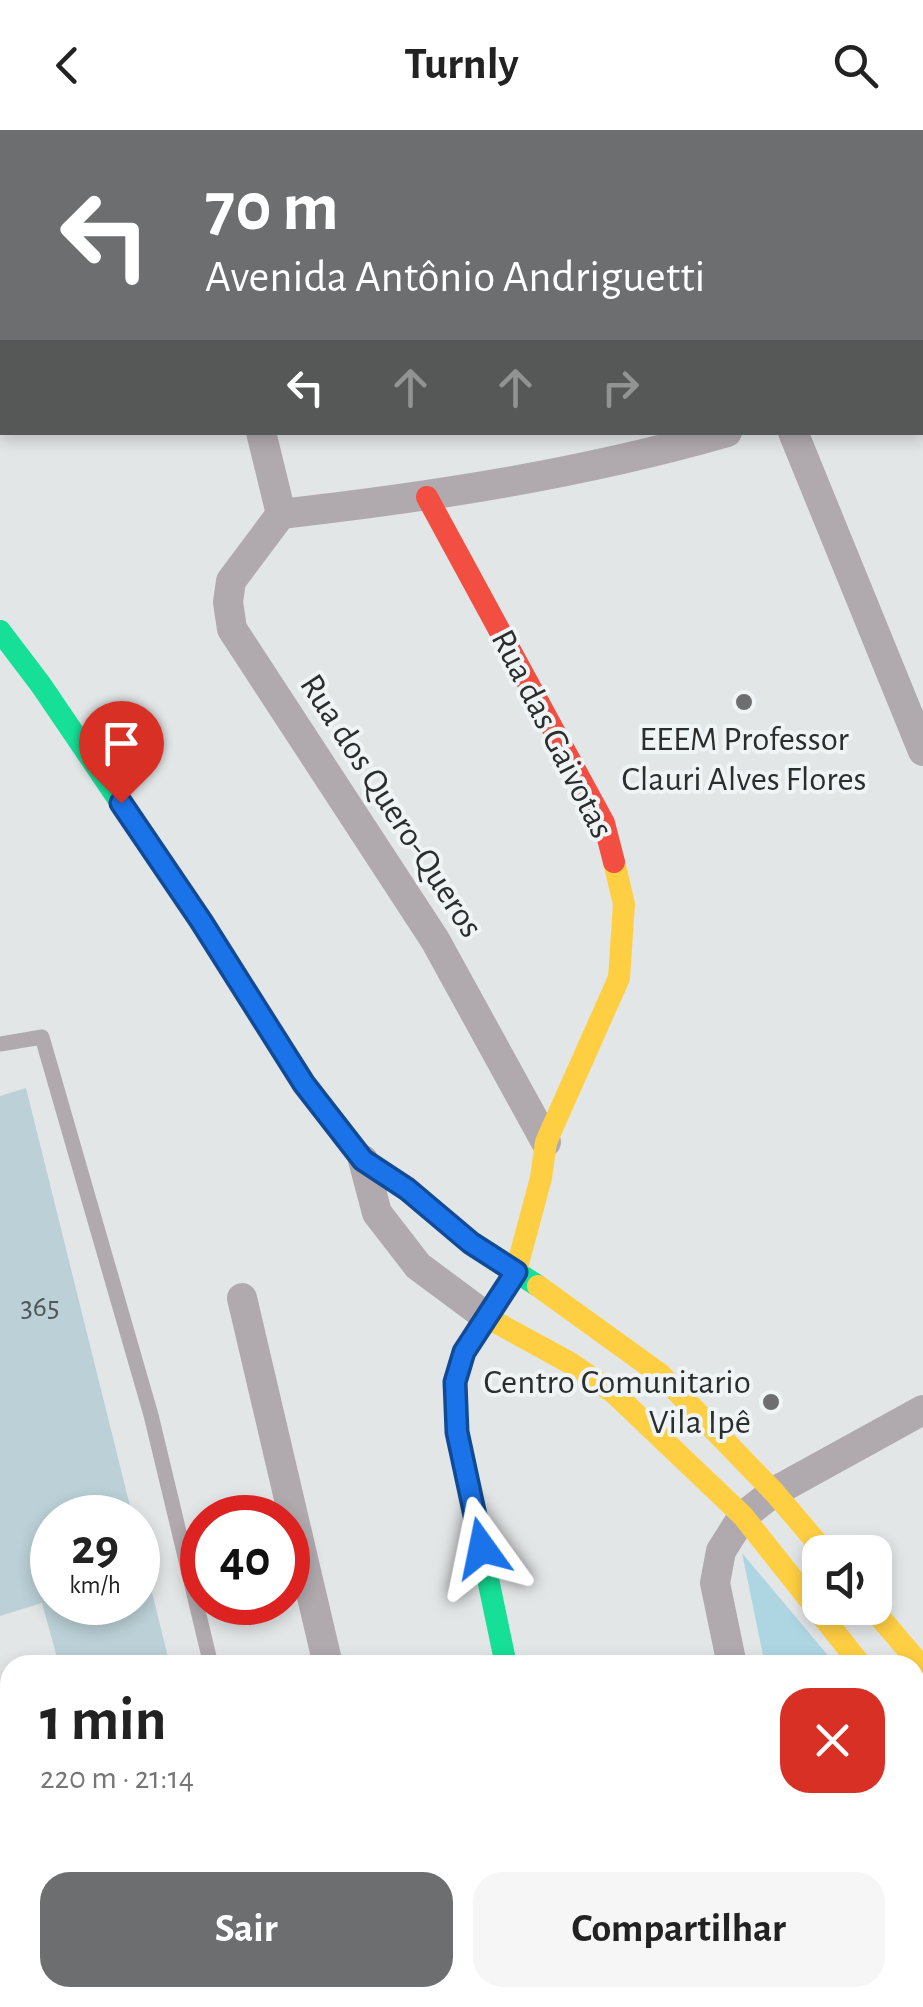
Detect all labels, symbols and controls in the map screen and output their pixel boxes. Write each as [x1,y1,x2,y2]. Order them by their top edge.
icon: back [40,38,95,93]
icon: search [828,38,883,93]
text: Turnly [404,42,519,87]
icon: left [40,170,170,300]
text: 70 m [205,173,339,243]
text: Avenida Antônio Andriguetti [205,255,705,300]
icon: left [278,360,333,415]
icon: ahead [383,360,438,415]
icon: ahead [488,360,543,415]
icon: right [593,360,648,415]
street label: Rua das Gaivotas [485,624,619,844]
street label: Rua dos Quero-Queros [293,668,489,944]
marker: EEEM Professor Clauri Alves Flores [733,691,755,713]
pin [79,701,164,804]
icon: arrive [94,716,149,771]
place label: EEEM Professor Clauri Alves Flores [621,722,867,797]
house number: 365 [21,1292,60,1322]
place label: Centro Comunitario Vila Ipê [484,1365,751,1440]
marker: Centro Comunitario Vila Ipê [760,1391,782,1413]
speed limit sign: 40 [180,1495,310,1625]
position arrow [430,1496,534,1600]
text: 29 [71,1523,119,1573]
map controls [802,1535,892,1625]
button: sound [802,1535,892,1625]
text: km/h [69,1573,121,1598]
button: close [780,1688,885,1793]
text: 1 min [40,1691,166,1751]
text: 220 m · 21:14 [40,1762,194,1794]
button: Sair [40,1872,453,1987]
button: Compartilhar [473,1872,885,1987]

